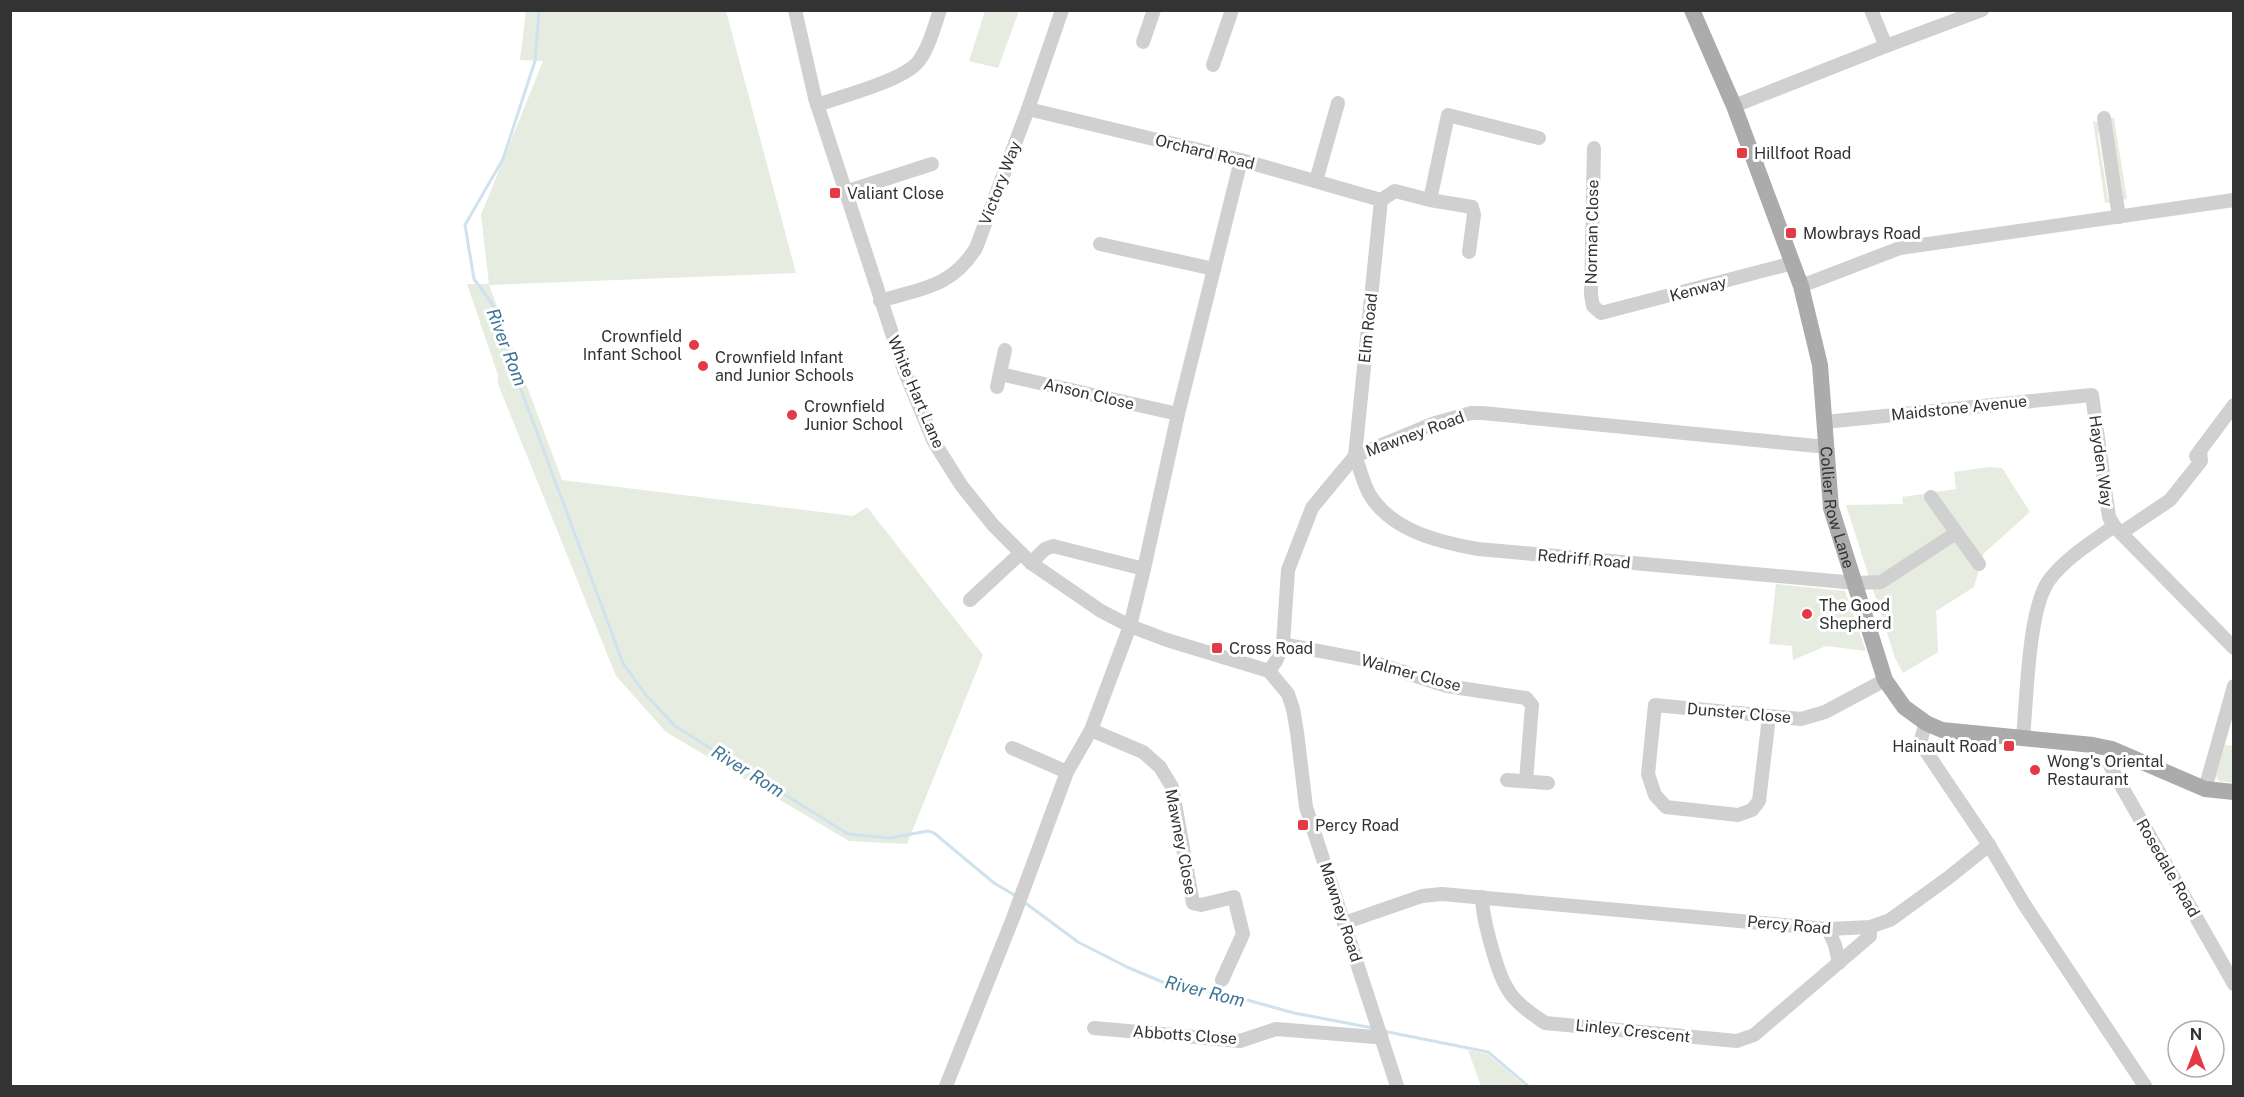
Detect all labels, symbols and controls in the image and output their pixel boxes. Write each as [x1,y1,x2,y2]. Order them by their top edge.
street label: Orchard Road [1153,130,1257,174]
street label: Victory Way [975,138,1025,228]
place label: Hillfoot Road [1754,144,1851,163]
marker: Hillfoot Road [1735,146,1749,160]
street label: Norman Close [1582,180,1602,284]
place label: Valiant Close [847,184,944,203]
marker: Valiant Close [828,186,842,200]
place label: Mowbrays Road [1803,224,1921,243]
marker: Mowbrays Road [1784,226,1798,240]
street label: Kenway [1668,272,1729,306]
street label: Elm Road [1355,292,1381,364]
water label: River Rom [483,305,531,389]
place label: Crownfield Infant School [583,327,682,364]
street label: White Hart Lane [884,333,948,451]
marker: Crownfield Infant School [687,338,701,352]
place label: Crownfield Infant and Junior Schools [715,348,854,385]
marker: Crownfield Infant and Junior Schools [696,359,710,373]
street label: Anson Close [1042,374,1136,414]
street label: Maidstone Avenue [1890,391,2028,425]
place label: Crownfield Junior School [804,397,904,434]
street label: Mawney Road [1363,407,1467,461]
marker: Crownfield Junior School [785,408,799,422]
street label: Hayden Way [2085,414,2117,508]
street label: Collier Row Lane [1817,446,1859,571]
street label: Redriff Road [1537,545,1631,573]
place label: The Good Shepherd [1819,596,1892,633]
marker: The Good Shepherd [1800,607,1814,621]
place label: Cross Road [1229,639,1313,658]
marker: Cross Road [1210,641,1224,655]
street label: Walmer Close [1359,651,1463,695]
street label: Dunster Close [1686,699,1792,727]
place label: Hainault Road [1892,737,1997,756]
marker: Hainault Road [2002,739,2016,753]
water label: River Rom [708,740,788,802]
place label: Wong's Oriental Restaurant [2047,752,2164,789]
marker: Wong's Oriental Restaurant [2028,763,2042,777]
street label: Mawney Close [1161,787,1201,897]
street label: Rosedale Road [2132,815,2204,921]
place label: Percy Road [1315,816,1399,835]
marker: Percy Road [1296,818,1310,832]
street label: Mawney Road [1316,860,1366,964]
street label: Percy Road [1746,912,1832,938]
water label: River Rom [1163,971,1247,1011]
street label: Linley Crescent [1575,1016,1691,1046]
north arrow [2166,1019,2226,1079]
street label: Abbotts Close [1132,1022,1238,1048]
text: N [2190,1025,2202,1044]

